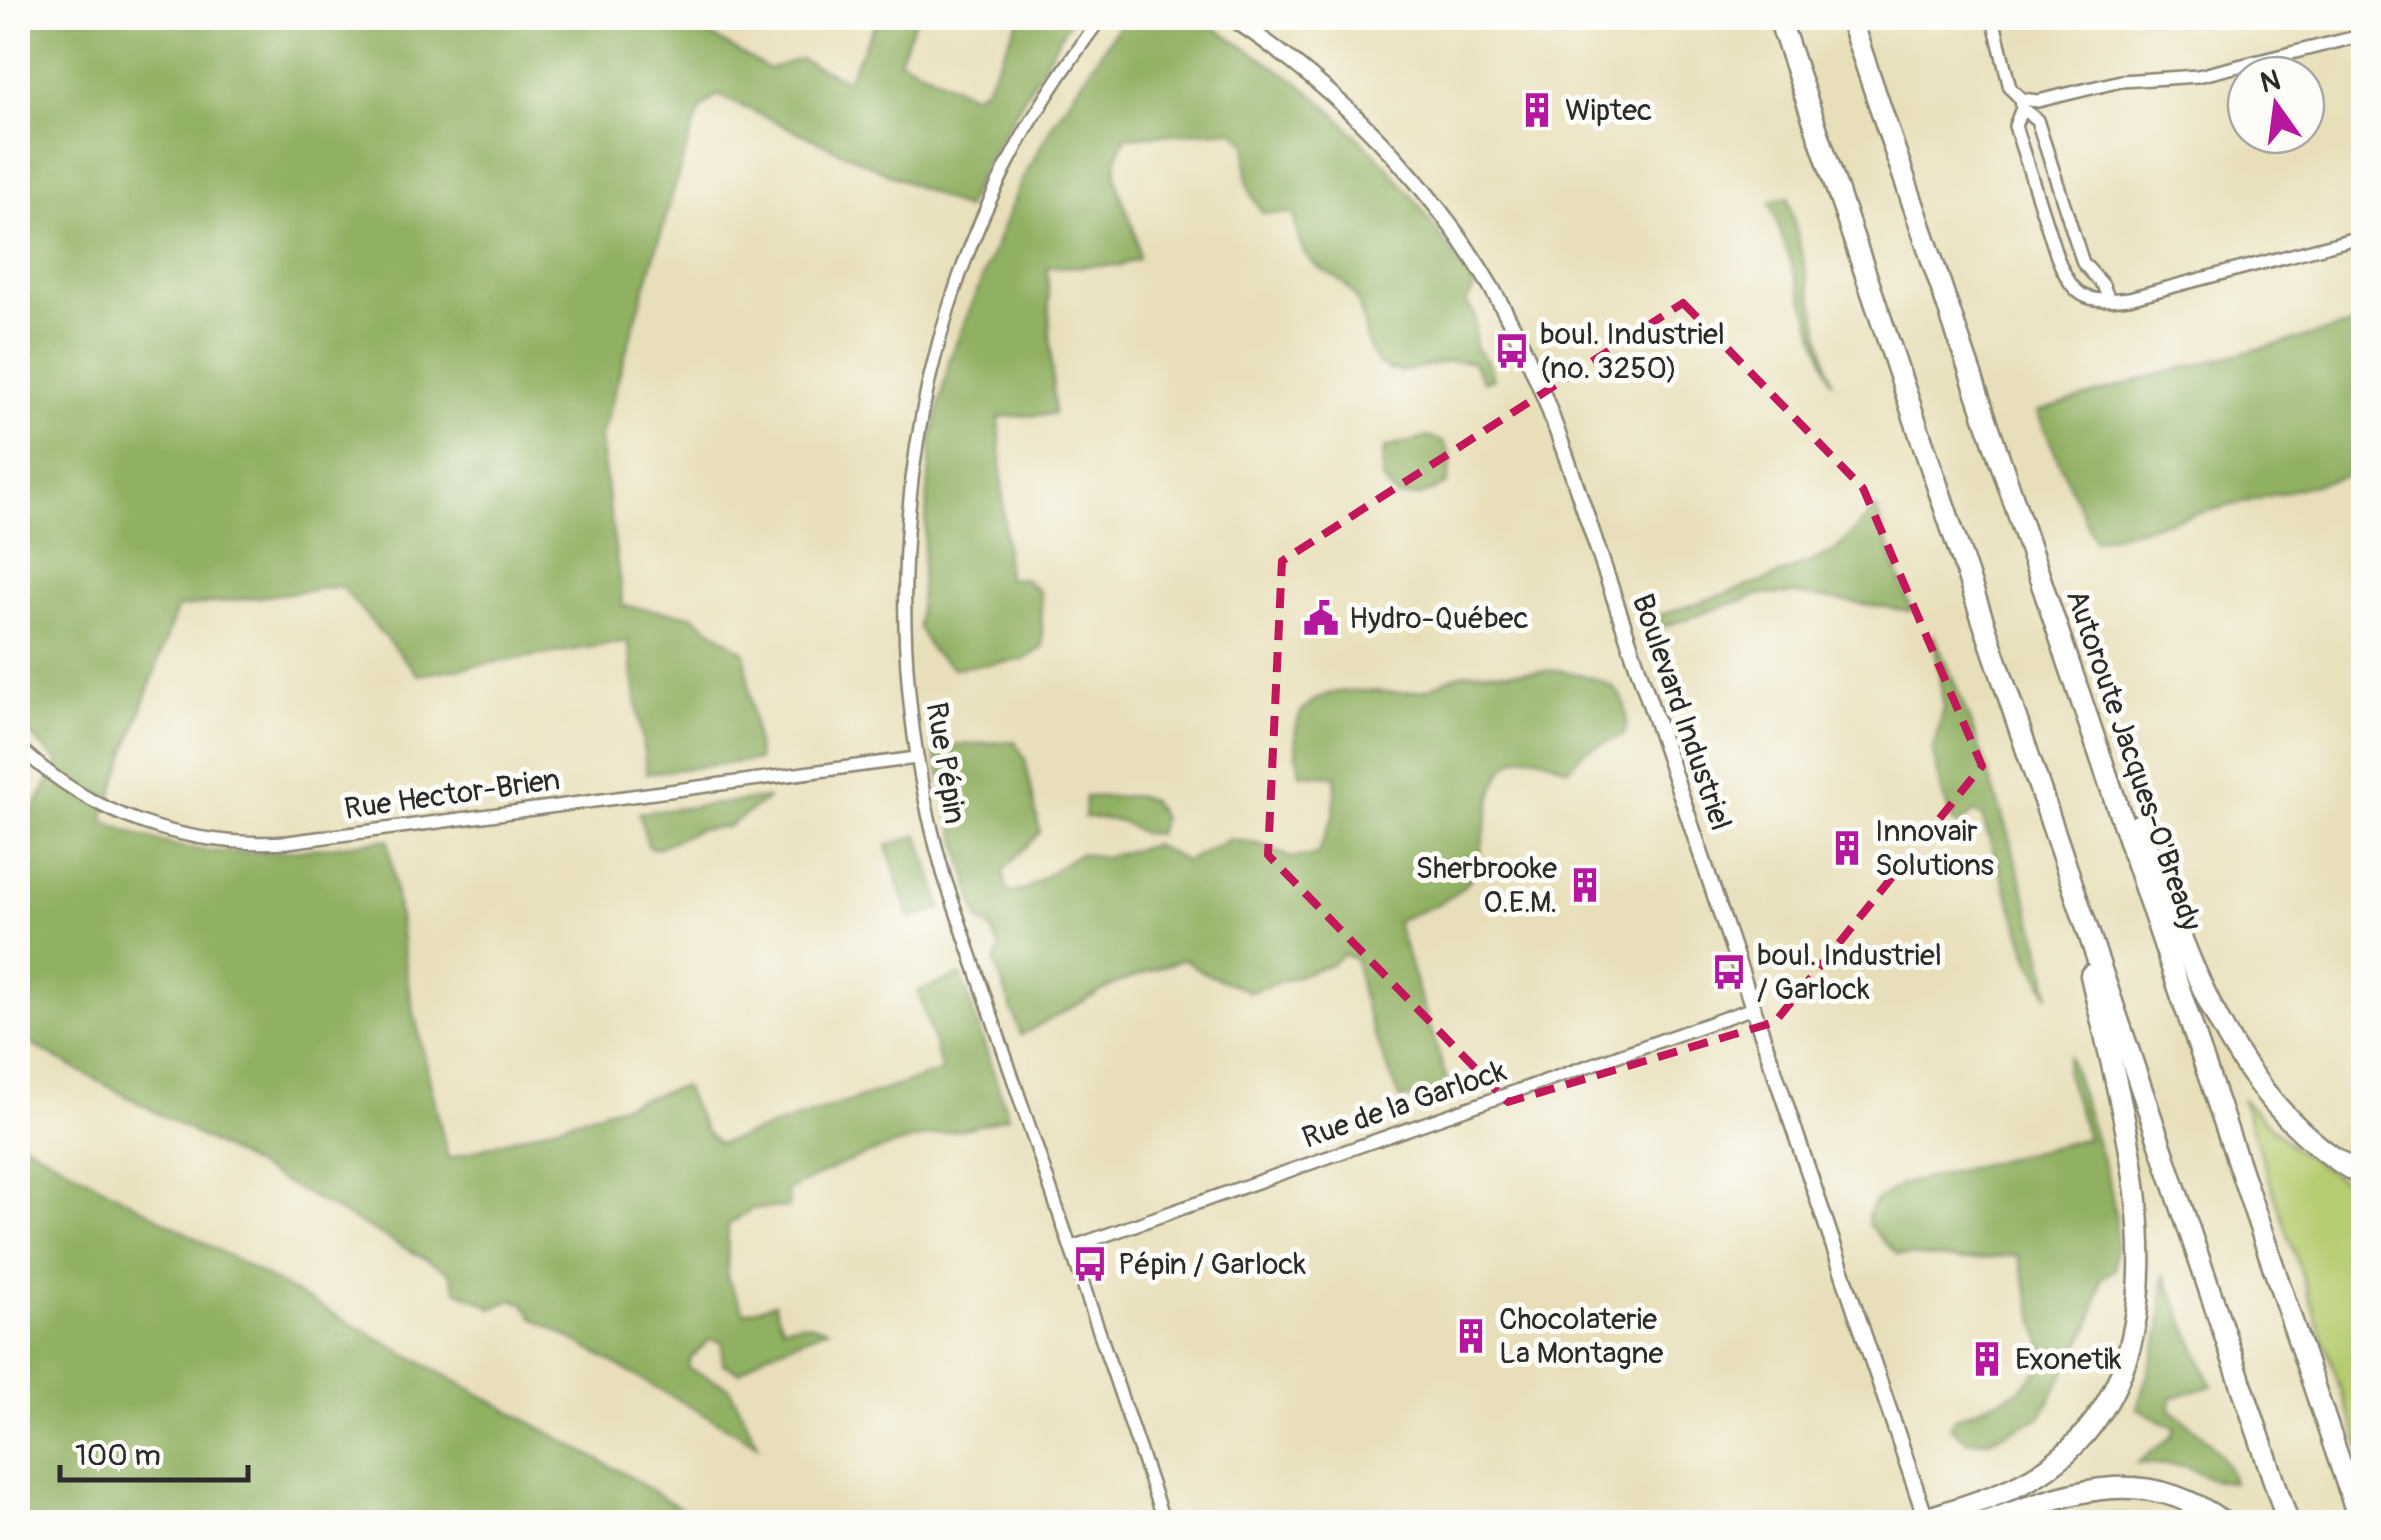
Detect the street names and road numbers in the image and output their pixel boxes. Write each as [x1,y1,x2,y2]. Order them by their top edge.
street label: Autoroute Jacques-O'Bready [2058,585,2209,936]
street label: Boulevard Industriel [1624,589,1739,835]
street label: Rue Pépin [918,700,973,826]
street label: Rue Hector-Brien [342,761,562,828]
street label: Rue de la Garlock [1297,1052,1511,1157]

